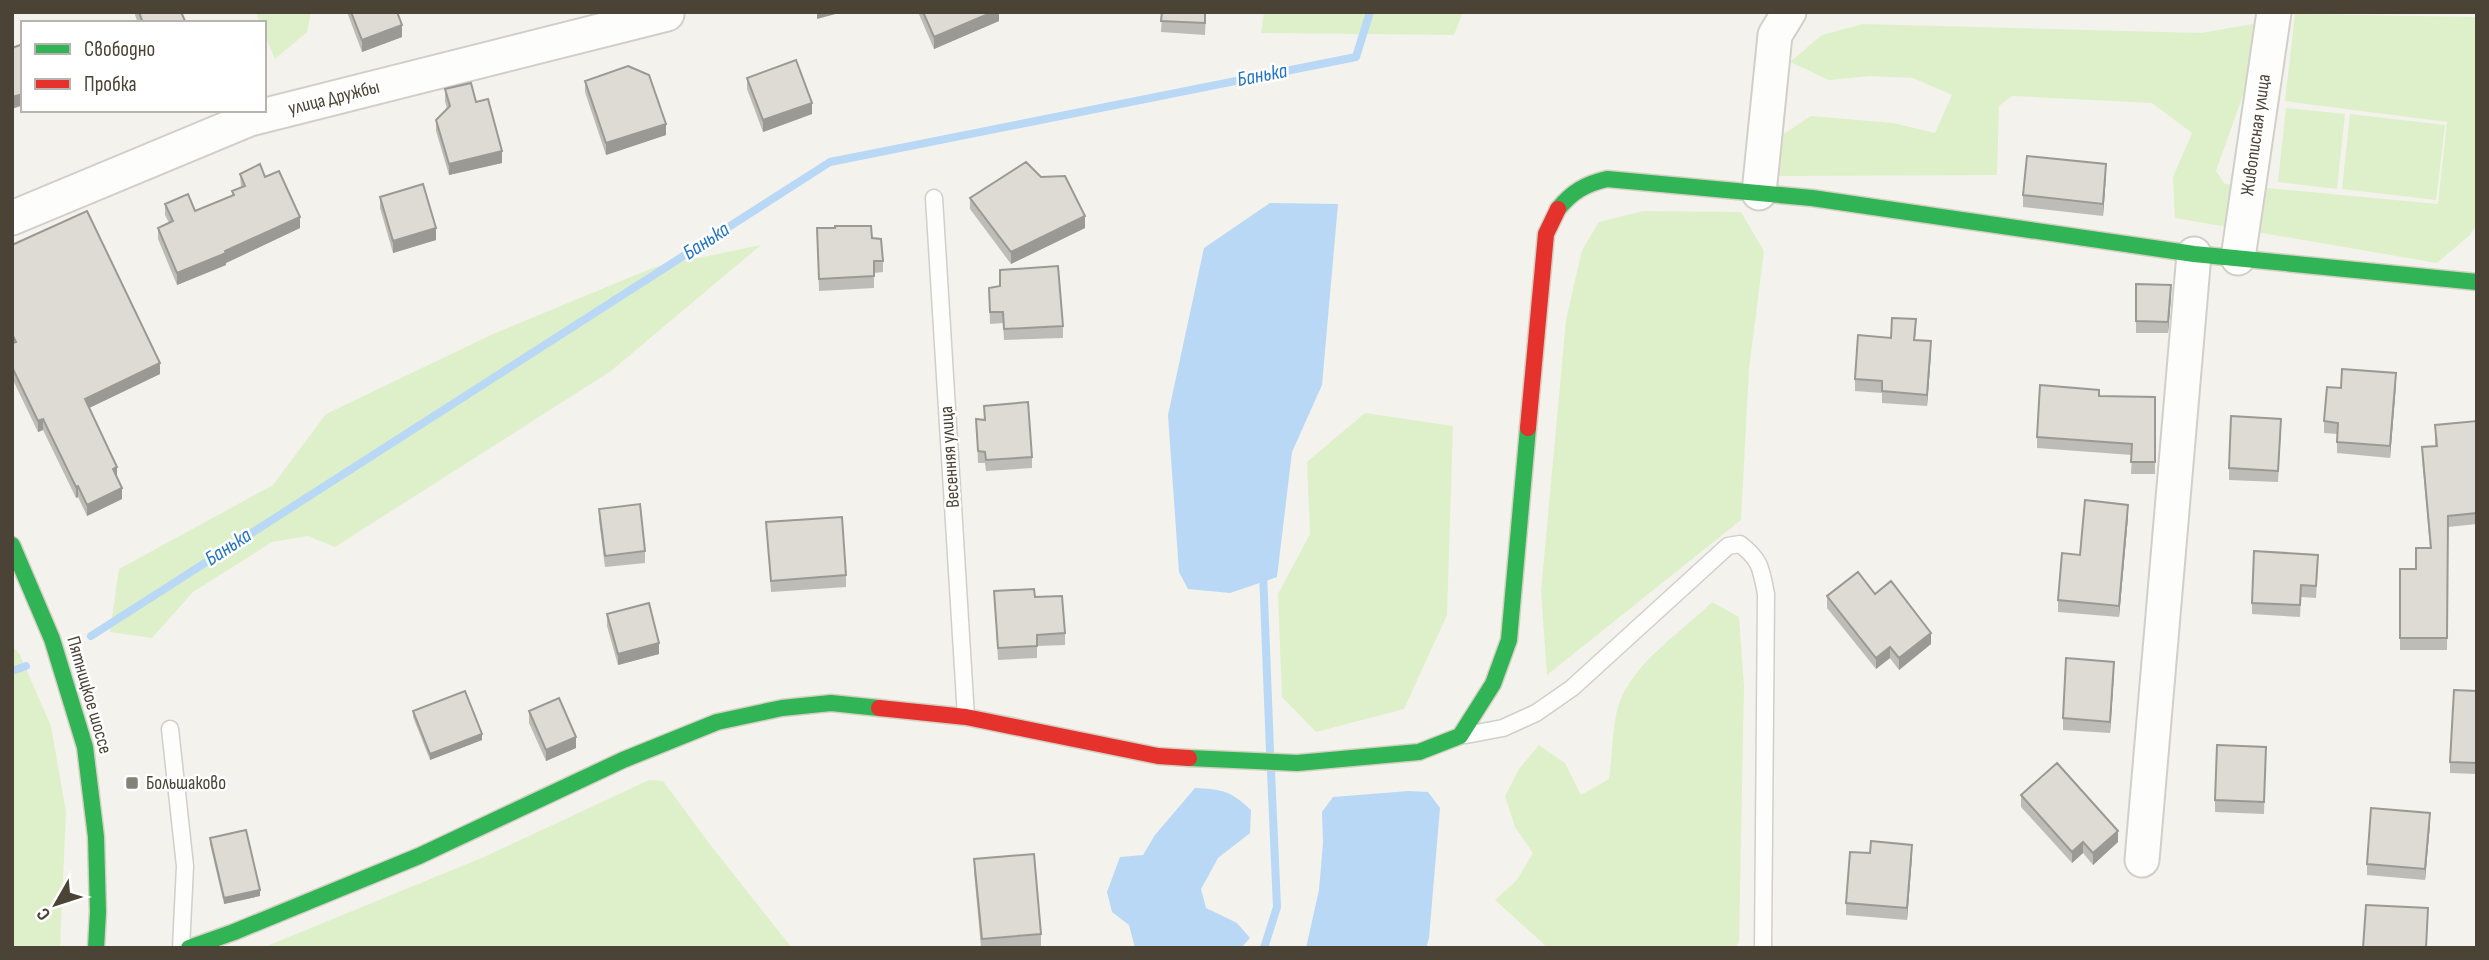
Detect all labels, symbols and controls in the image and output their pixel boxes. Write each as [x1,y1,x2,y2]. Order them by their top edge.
legend [21,21,266,112]
text: Свободно [84,37,155,62]
water label: Банька [1235,58,1290,92]
text: Пробка [84,72,137,97]
street label: Живописная улица [2236,73,2276,197]
street label: улица Дружбы [286,76,382,120]
water label: Банька [678,217,734,265]
street label: Весенняя улица [935,405,965,509]
water label: Банька [200,523,256,571]
street label: Пятницкое шоссе [61,634,117,756]
place label: Большаково [146,772,226,795]
marker: Большаково [124,775,140,791]
north arrow [21,869,91,939]
text: С [32,903,56,925]

